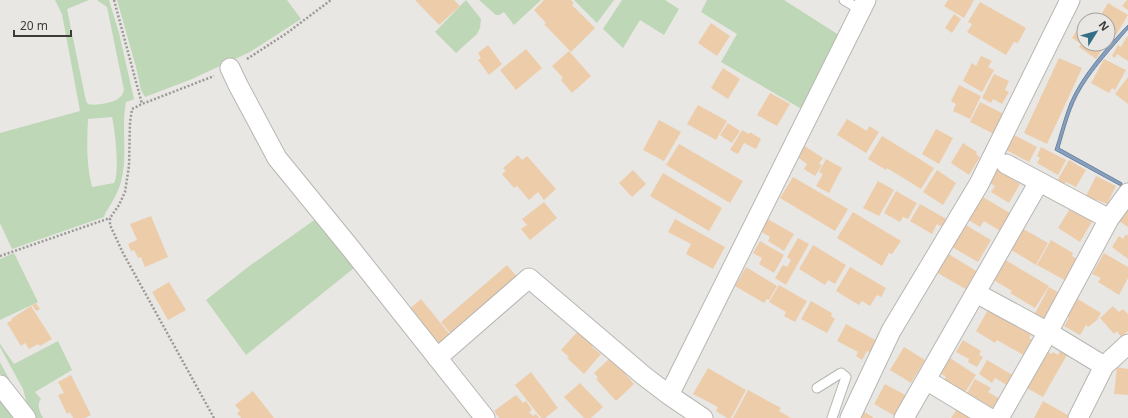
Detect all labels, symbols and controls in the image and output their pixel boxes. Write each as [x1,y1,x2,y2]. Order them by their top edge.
scale bar [14,12,71,38]
north arrow [1076,12,1116,52]
text: 20 m [20,17,48,34]
text: N [1096,18,1113,34]

